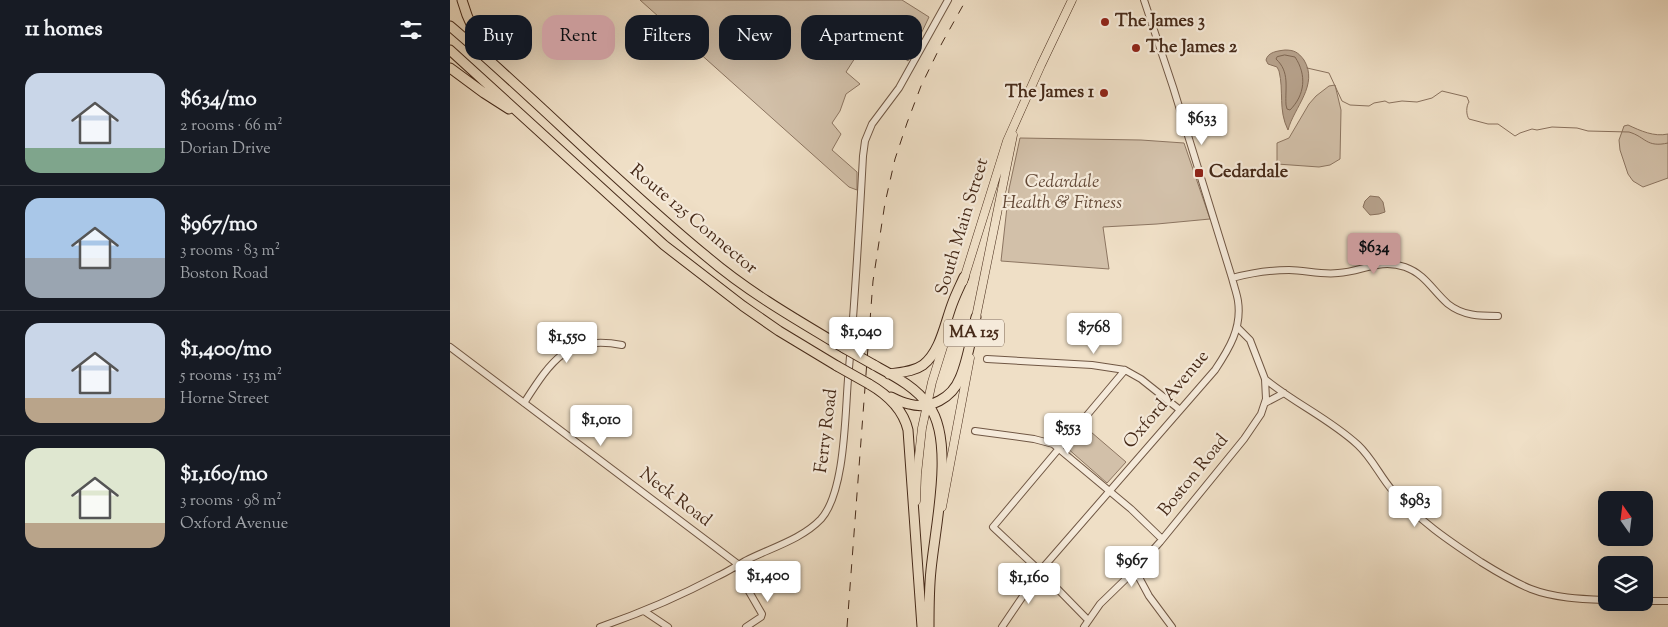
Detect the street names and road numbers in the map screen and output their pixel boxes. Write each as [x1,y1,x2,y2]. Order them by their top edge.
street label: South Main Street [930,155,996,299]
street label: Route 125 Connector [623,159,763,281]
road number: MA 125 [944,319,1004,346]
street label: Oxford Avenue [1118,345,1216,455]
street label: Ferry Road [809,387,845,475]
street label: Boston Road [1153,429,1235,523]
street label: Neck Road [633,462,717,534]

